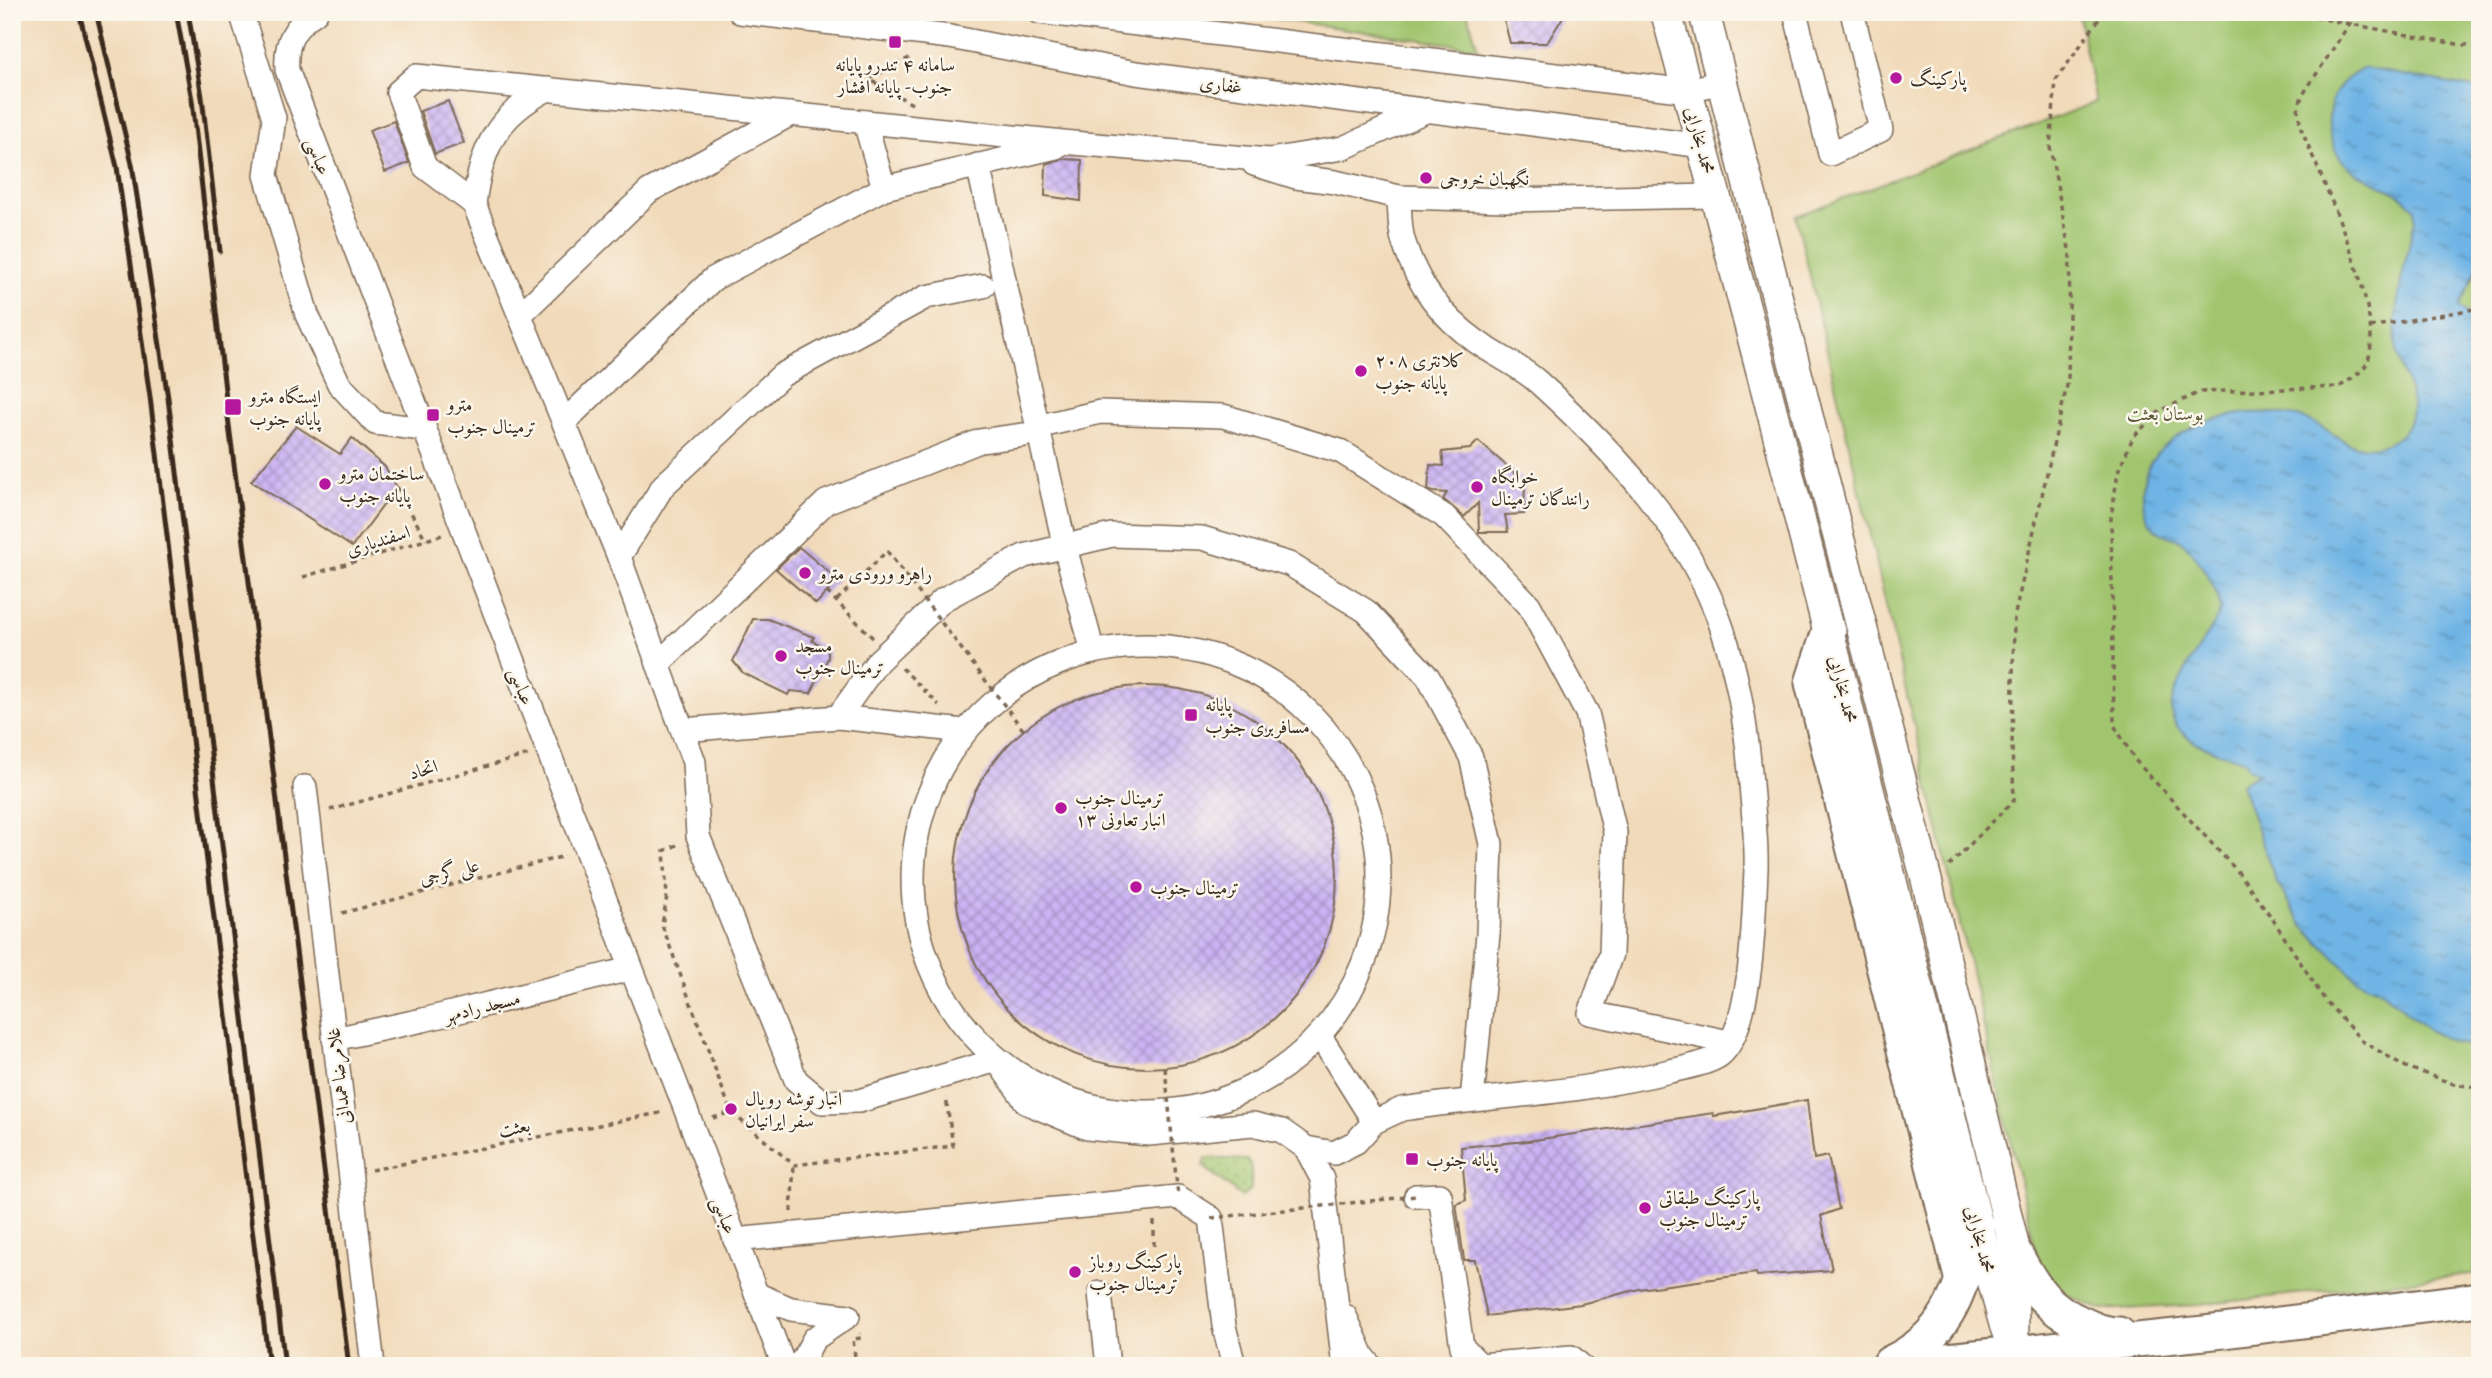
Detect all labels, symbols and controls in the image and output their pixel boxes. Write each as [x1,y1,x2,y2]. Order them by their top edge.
marker: سامانه ۴ تندرو پایانه جنوب- پایانه افشار [887,34,903,50]
place label: سامانه ۴ تندرو پایانه جنوب- پایانه افشار [835,52,955,100]
place label: پارکینگ [1910,66,1967,92]
street label: غفاری [1198,69,1244,100]
marker: پارکینگ [1888,70,1904,86]
street label: محمد بخارایی [1679,104,1722,177]
street label: عباسی [299,134,337,179]
place label: نگهبان خروجی [1440,166,1529,192]
marker: نگهبان خروجی [1418,170,1434,186]
place label: کلانتری ۲۰۸ پایانه جنوب [1375,348,1464,396]
marker: کلانتری ۲۰۸ پایانه جنوب [1353,363,1369,379]
place label: ایستگاه مترو پایانه جنوب [247,384,322,432]
place label: مترو ترمینال جنوب [445,392,536,440]
marker: ایستگاه مترو پایانه جنوب [223,397,243,417]
park label: بوستان بعثت [2127,401,2203,427]
marker: مترو ترمینال جنوب [425,407,441,423]
place label: ساختمان مترو پایانه جنوب [337,461,424,509]
place label: خوابگاه رانندگان ترمینال [1491,464,1590,512]
marker: ساختمان مترو پایانه جنوب [317,476,333,492]
marker: خوابگاه رانندگان ترمینال [1469,479,1485,495]
street label: اسفندیاری [343,519,414,563]
place label: راهرو ورودی مترو [817,561,932,587]
marker: راهرو ورودی مترو [797,565,813,581]
place label: مسجد ترمینال جنوب [795,633,884,681]
marker: مسجد ترمینال جنوب [773,648,789,664]
street label: محمد بخارایی [1822,653,1864,726]
street label: عباسی [502,664,540,709]
place label: پایانه مسافربری جنوب [1205,692,1310,740]
marker: پایانه مسافربری جنوب [1183,707,1199,723]
street label: اتحاد [406,753,441,786]
place label: ترمینال جنوب انبار تعاونی ۱۳ [1075,785,1166,833]
marker: ترمینال جنوب انبار تعاونی ۱۳ [1053,800,1069,816]
street label: علی گرجی [417,852,482,893]
place label: ترمینال جنوب [1150,875,1239,901]
marker: ترمینال جنوب [1128,879,1144,895]
street label: مسجد رادمهر [439,985,523,1029]
street label: غلامرضا همدانی [320,1026,358,1126]
place label: انبار توشه رویال سفر ایرانیان [745,1086,842,1134]
marker: انبار توشه رویال سفر ایرانیان [723,1101,739,1117]
street label: بعثت [496,1112,532,1144]
place label: پایانه جنوب [1426,1147,1499,1173]
marker: پایانه جنوب [1404,1151,1420,1167]
place label: پارکینگ طبقاتی ترمینال جنوب [1659,1185,1761,1233]
street label: عباسی [705,1193,743,1238]
marker: پارکینگ طبقاتی ترمینال جنوب [1637,1200,1653,1216]
street label: محمد بخارایی [1959,1203,2002,1276]
place label: پارکینگ روباز ترمینال جنوب [1087,1249,1183,1297]
marker: پارکینگ روباز ترمینال جنوب [1067,1264,1083,1280]

